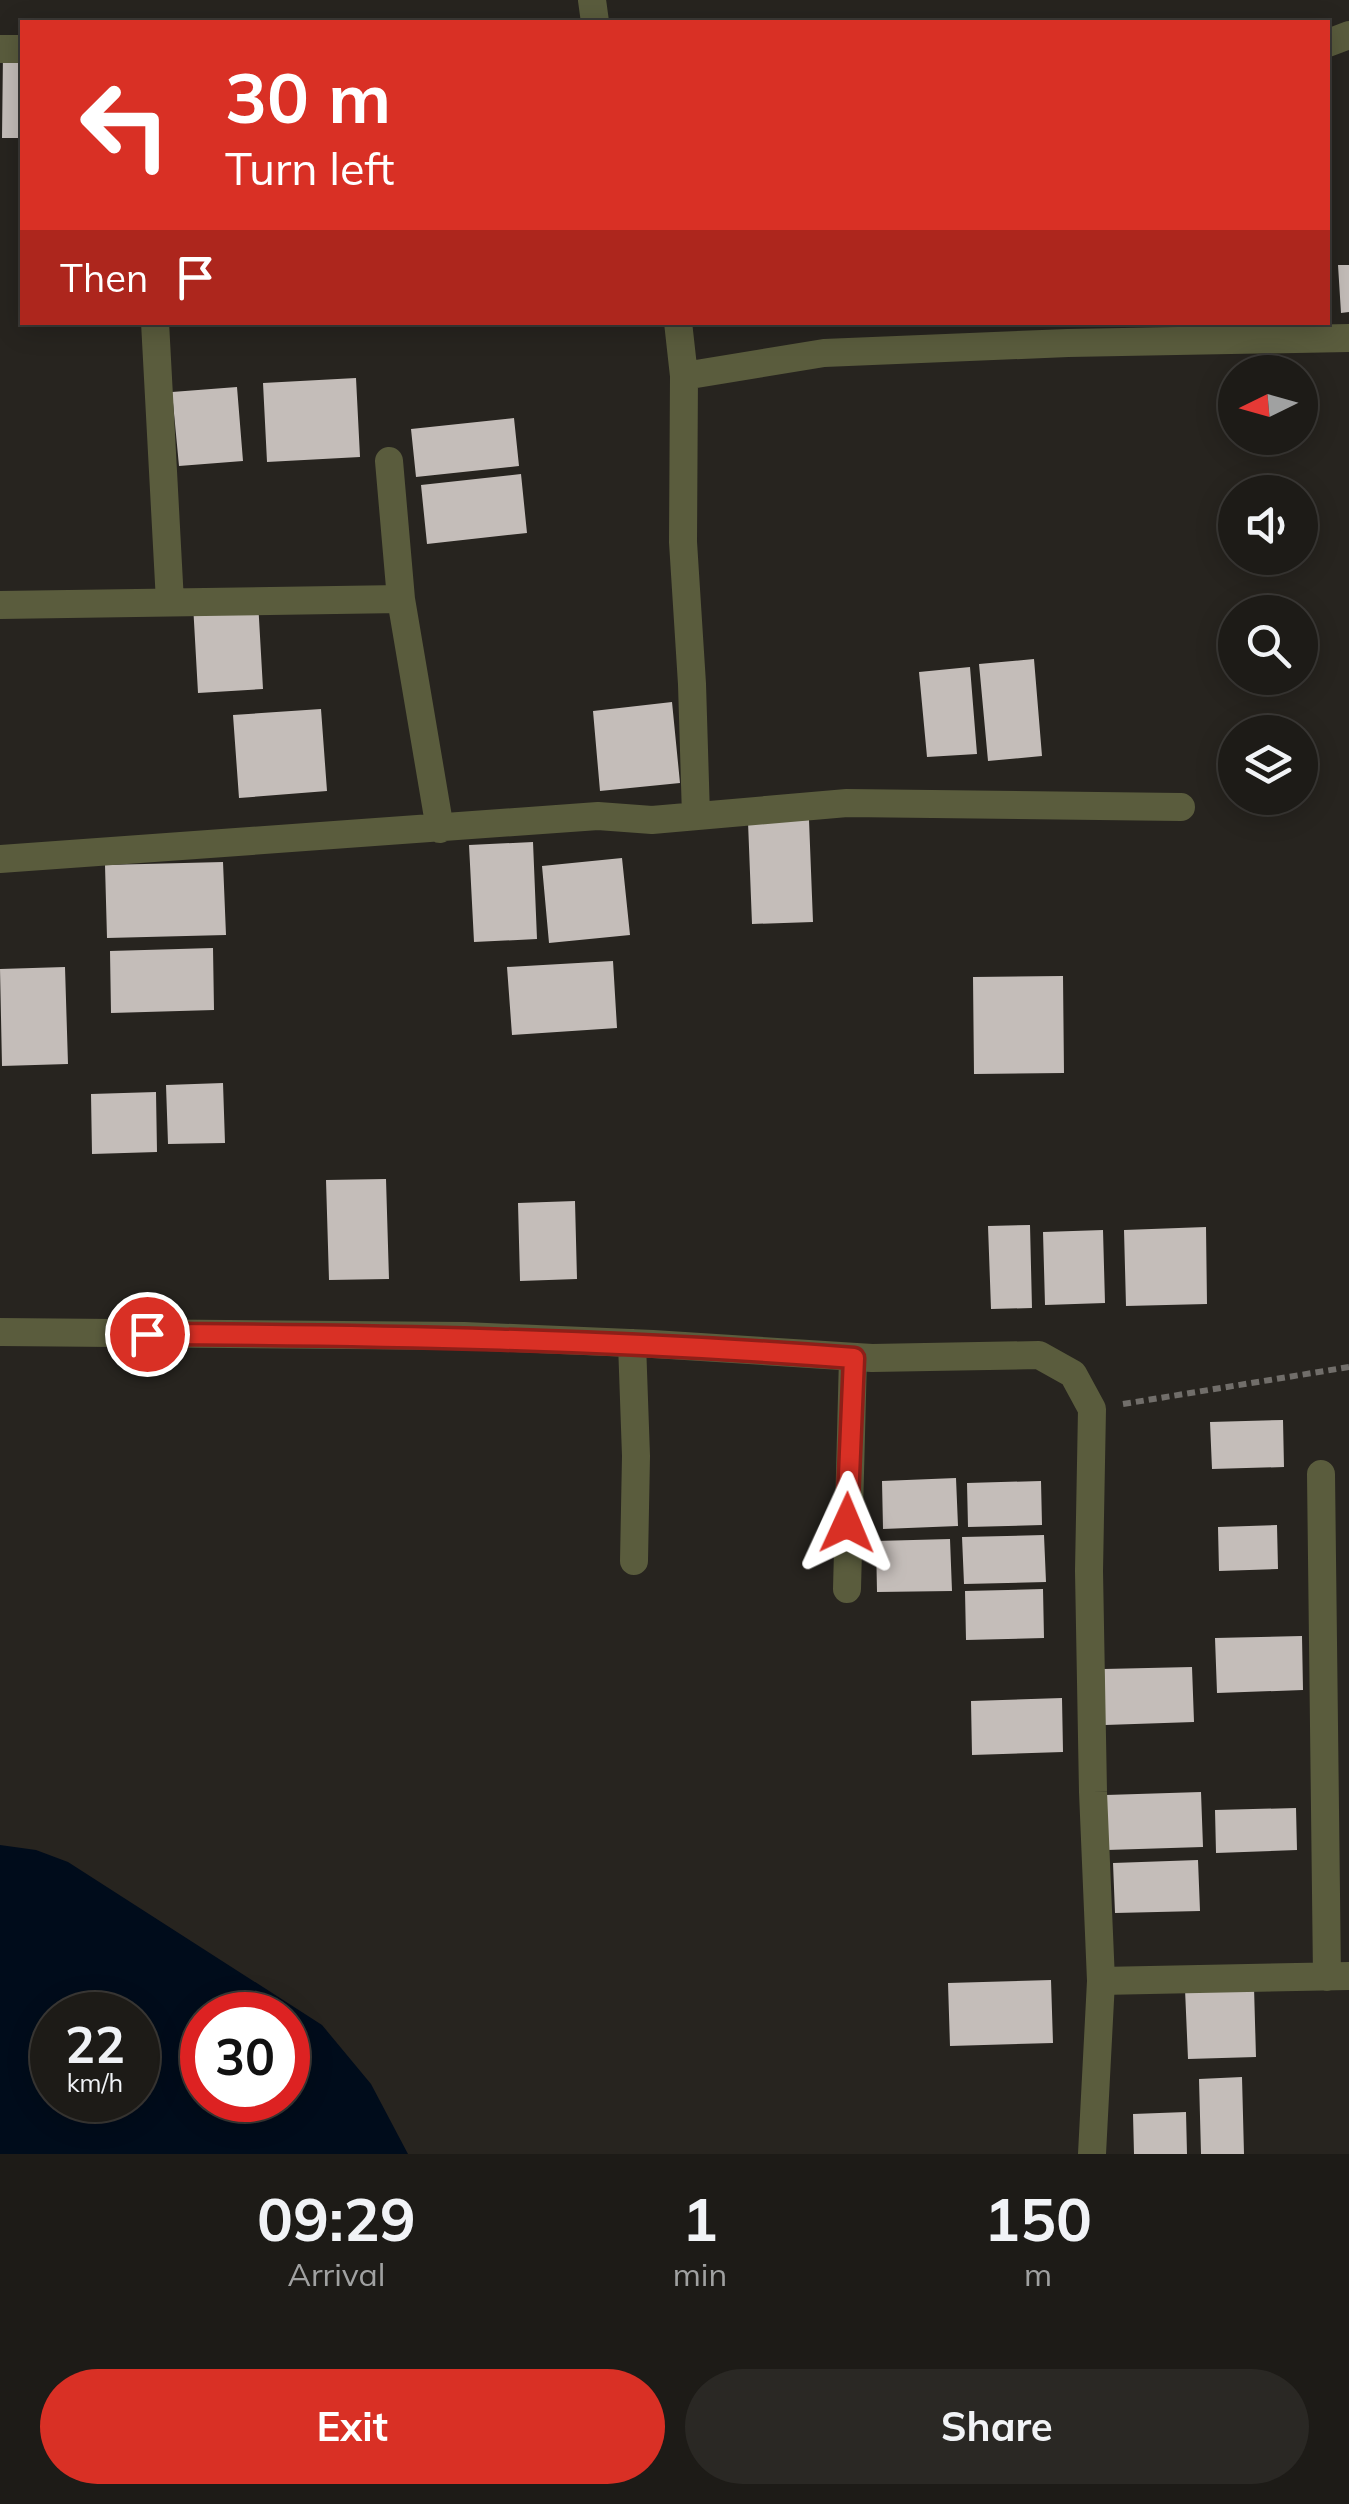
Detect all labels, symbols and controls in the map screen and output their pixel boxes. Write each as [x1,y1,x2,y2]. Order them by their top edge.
text: 30 m [225,53,391,141]
icon: left [60,60,190,190]
text: Turn left [225,140,394,196]
icon: arrive [168,250,223,305]
text: Then [60,254,148,302]
north arrow [1218,355,1318,455]
map controls [1218,355,1318,815]
button: sound [1218,475,1318,575]
button: search [1218,595,1318,695]
button: layers [1218,715,1318,815]
pin [105,1292,190,1377]
icon: arrive [120,1307,175,1362]
position arrow [795,1471,899,1575]
speed limit sign: 30 [180,1992,310,2122]
text: 22 [65,2013,125,2076]
text: km/h [67,2067,123,2098]
text: 09:29 [257,2181,416,2256]
text: 1 [682,2181,718,2256]
text: 150 [984,2181,1092,2256]
text: Arrival [287,2254,385,2294]
text: min [673,2254,727,2294]
text: m [1024,2254,1052,2294]
button: Exit [40,2369,665,2484]
button: Share [685,2369,1309,2484]

